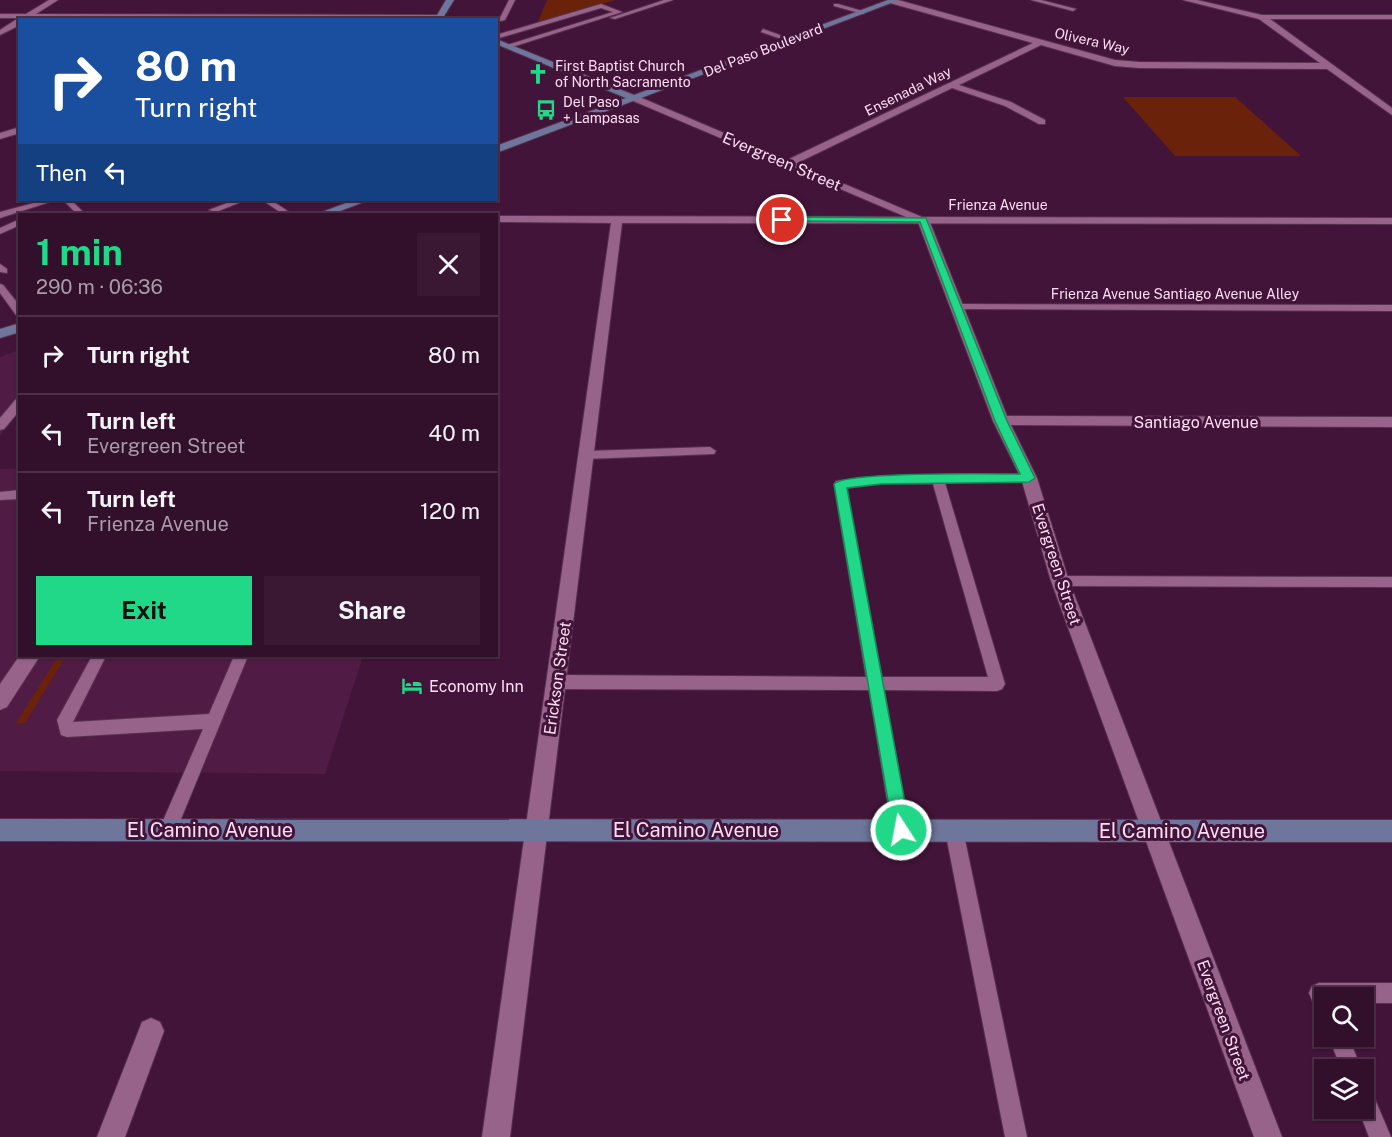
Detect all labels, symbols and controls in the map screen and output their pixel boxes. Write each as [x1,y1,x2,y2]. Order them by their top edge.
street label: Del Paso Boulevard [701,20,825,80]
street label: Olivera Way [1053,25,1132,58]
text: 80 m [135,41,237,90]
icon: right [36,42,114,120]
place label: First Baptist Church of North Sacramento [555,58,691,90]
church icon: First Baptist Church of North Sacramento [526,62,550,86]
street label: Ensenada Way [862,63,954,119]
text: Turn right [135,91,258,123]
place label: Del Paso + Lampasas [563,94,640,126]
bus stop icon: Del Paso + Lampasas [534,98,558,122]
street label: Evergreen Street [720,128,844,195]
icon: left [99,156,132,189]
text: Then [36,160,87,186]
pin [756,194,807,245]
street label: Frienza Avenue [948,197,1048,213]
icon: arrive [765,203,798,236]
text: 1 min [36,231,123,273]
button: close [417,233,480,296]
text: 290 m · 06:36 [36,275,163,299]
street label: Frienza Avenue Santiago Avenue Alley [1051,286,1300,302]
icon: right [36,339,69,372]
text: Turn right [87,342,190,368]
text: 80 m [428,342,480,368]
text: Turn left [87,408,176,434]
street label: Santiago Avenue [1134,413,1258,432]
icon: left [36,417,69,450]
text: 40 m [428,420,480,446]
text: Evergreen Street [87,434,245,458]
text: Turn left [87,486,176,512]
icon: left [36,495,69,528]
text: 120 m [420,498,480,524]
street label: Evergreen Street [1028,501,1085,627]
text: Frienza Avenue [87,512,229,536]
button: Exit [36,576,252,645]
button: Share [264,576,480,645]
street label: Erickson Street [540,620,575,736]
hotel icon: Economy Inn [400,674,424,698]
place label: Economy Inn [429,677,524,696]
position arrow [869,798,933,862]
street label: El Camino Avenue [127,818,293,842]
street label: El Camino Avenue [613,818,779,842]
street label: El Camino Avenue [1099,819,1265,843]
street label: Evergreen Street [1193,957,1254,1083]
map controls [1314,987,1374,1119]
button: search [1314,987,1374,1047]
button: layers [1314,1059,1374,1119]

